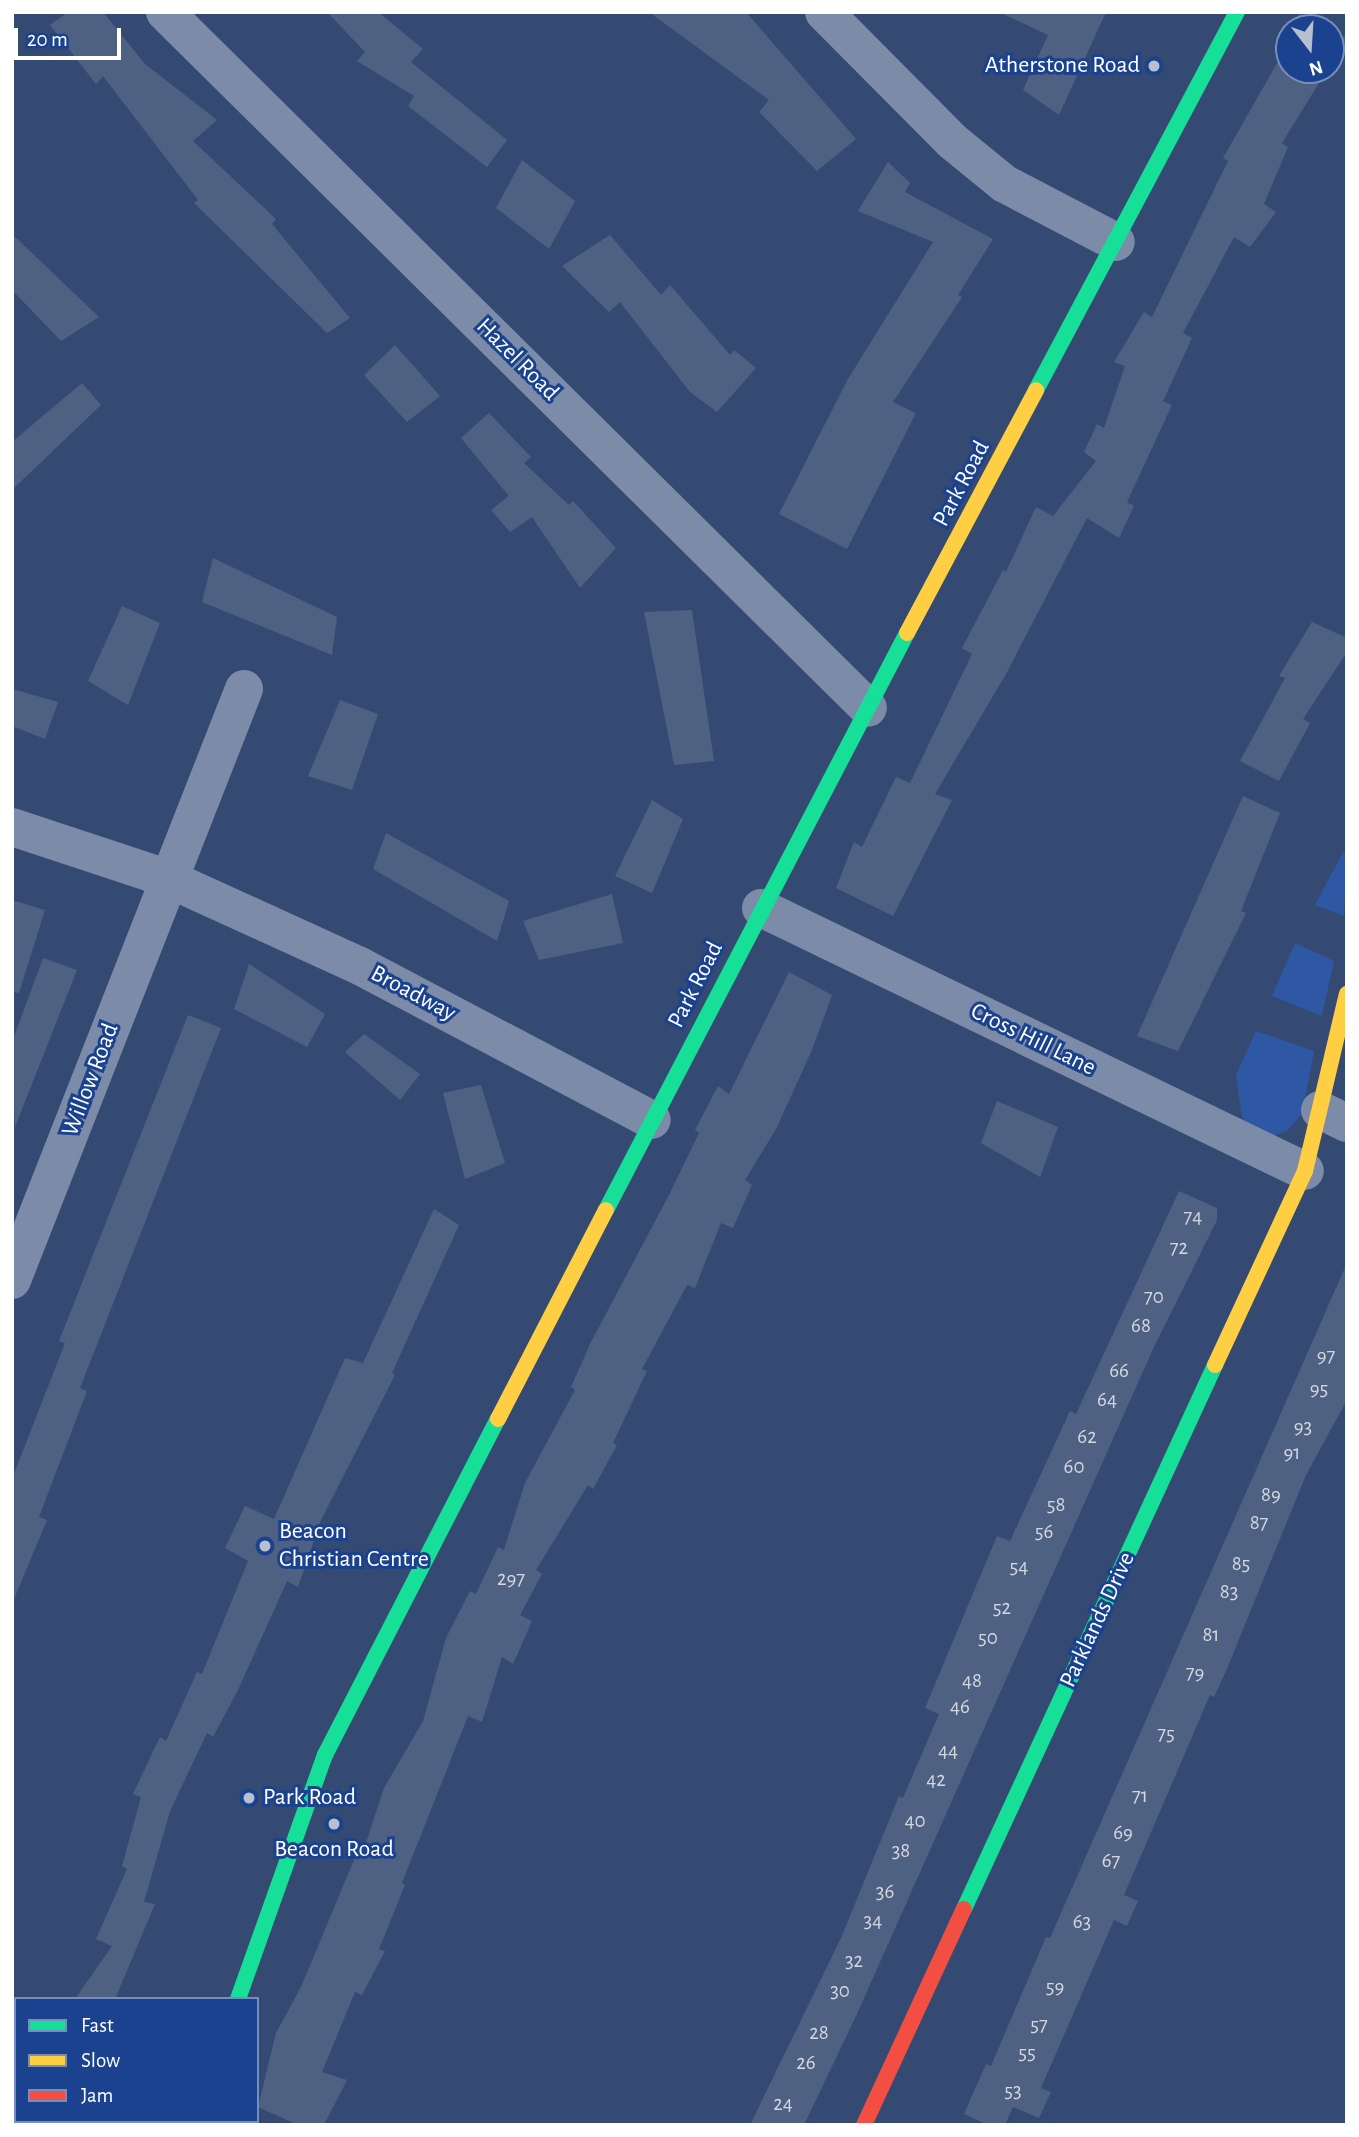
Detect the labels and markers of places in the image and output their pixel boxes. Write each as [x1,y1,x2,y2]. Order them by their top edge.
place label: Atherstone Road [985,52,1140,80]
marker: Atherstone Road [1146,58,1162,74]
place label: Beacon Christian Centre [279,1518,429,1574]
marker: Beacon Christian Centre [257,1538,273,1554]
place label: Park Road [263,1784,356,1812]
marker: Park Road [241,1790,257,1806]
marker: Beacon Road [326,1816,342,1832]
place label: Beacon Road [274,1836,394,1864]

